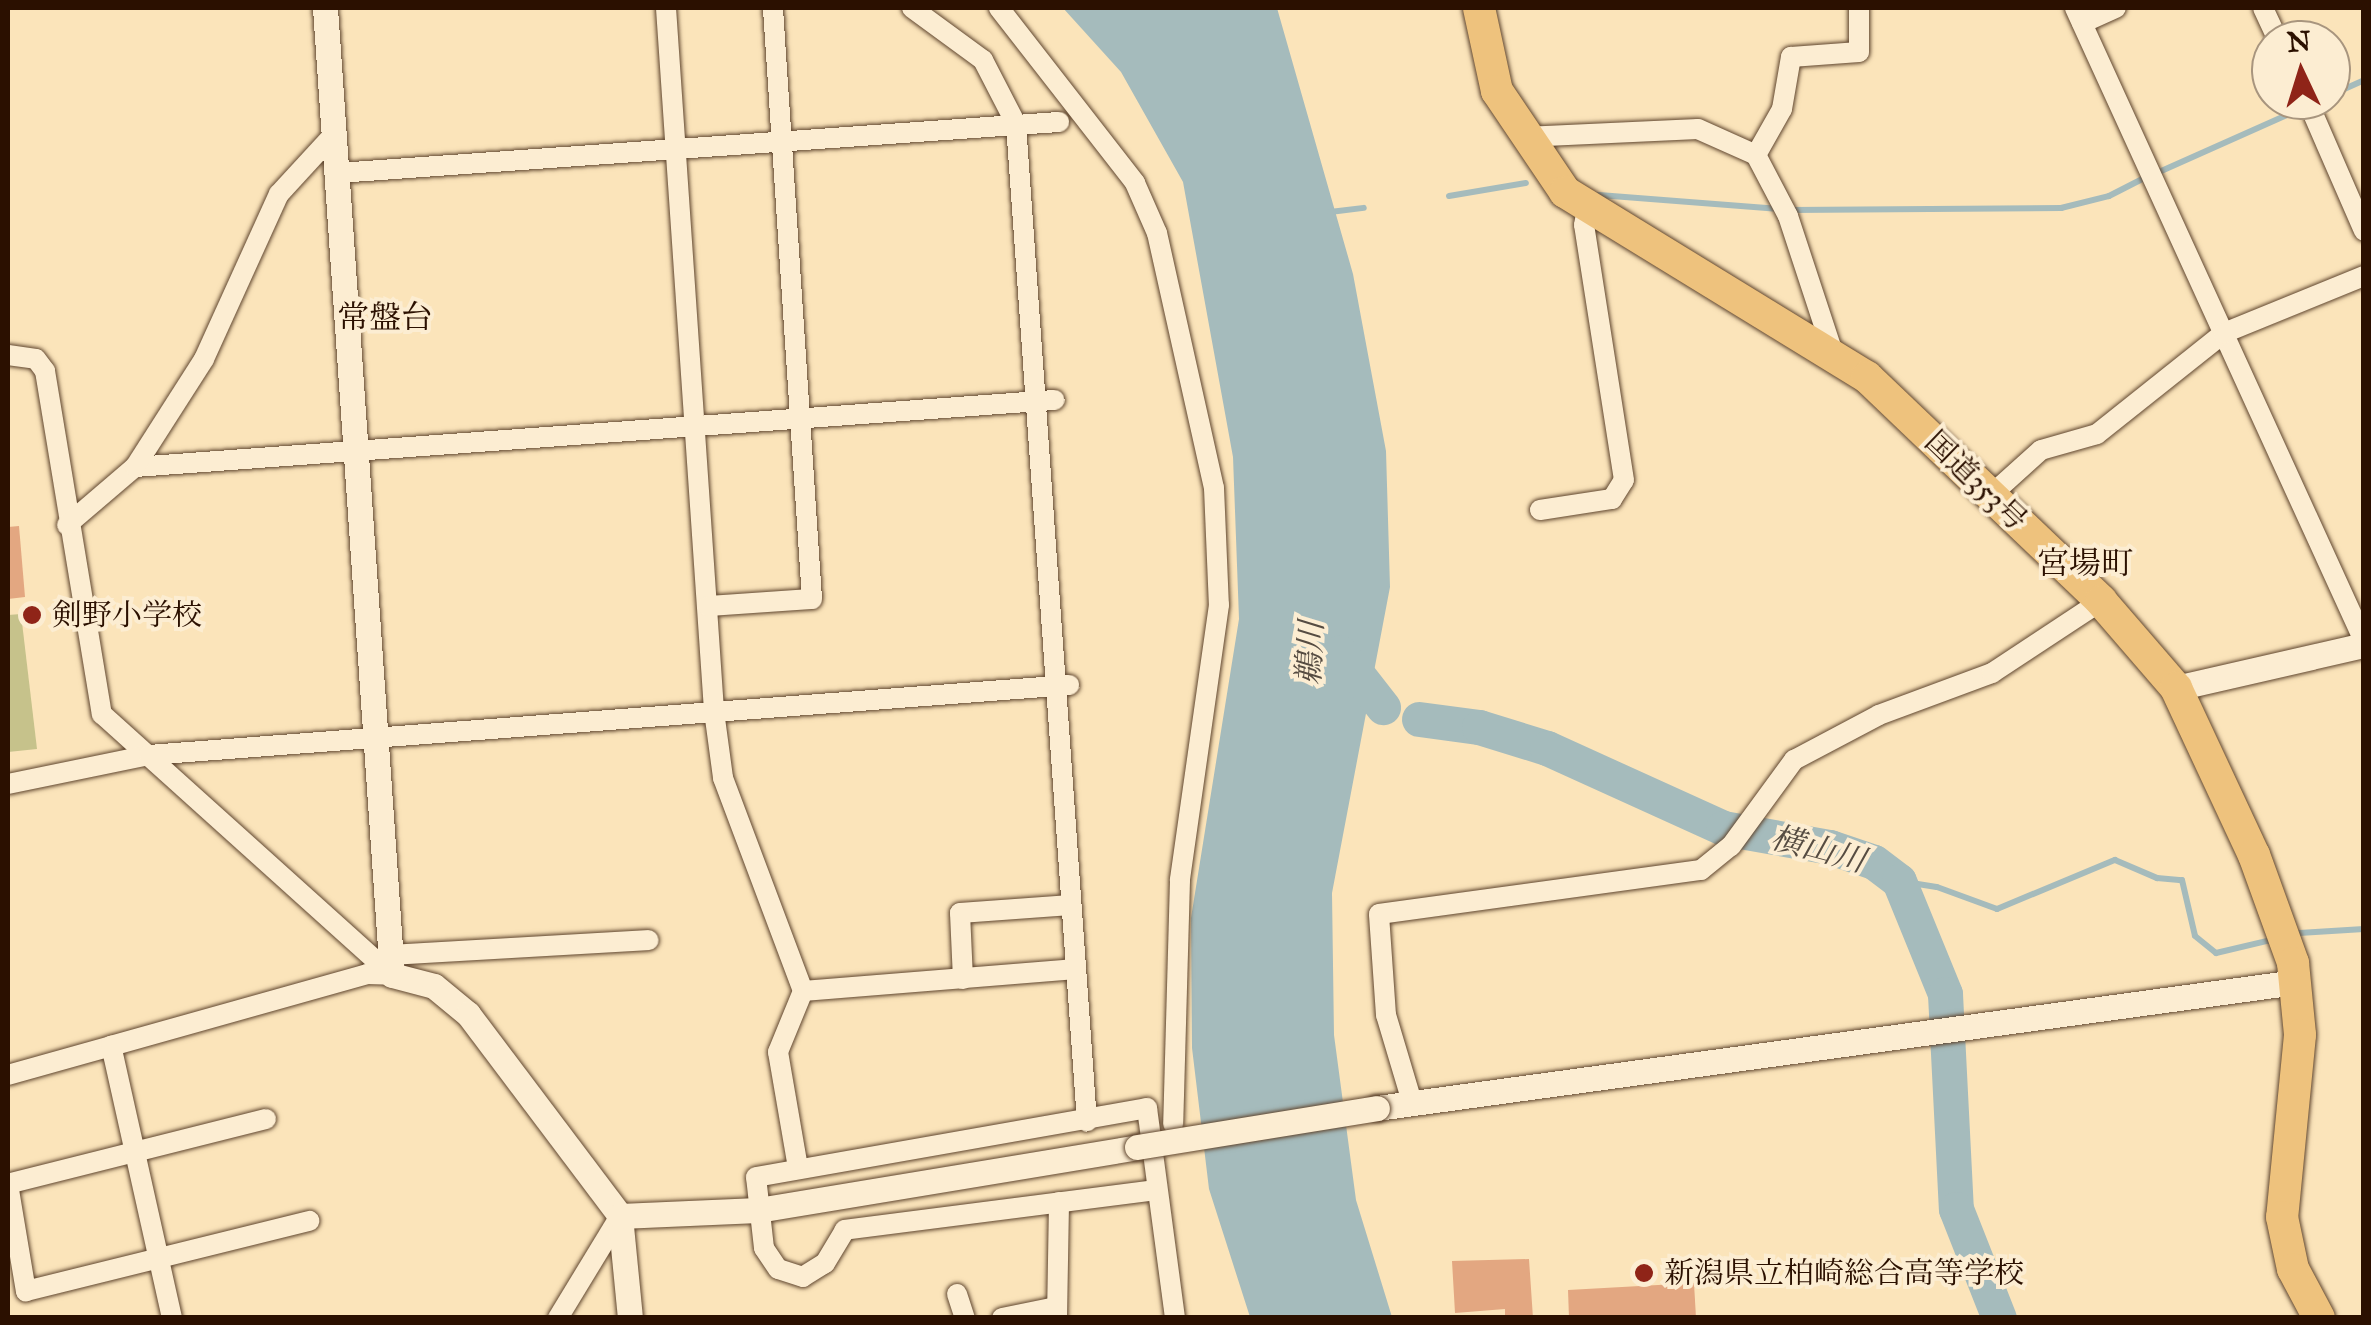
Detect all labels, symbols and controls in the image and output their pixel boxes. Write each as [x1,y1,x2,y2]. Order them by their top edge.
north arrow [2251,20,2351,120]
text: N [2286,23,2312,60]
district label: 常盤台 [337,299,433,337]
street label: 国道353号 [1917,424,2035,538]
district label: 宮場町 [2037,545,2133,583]
place label: 剣野小学校 [52,597,202,633]
marker: 剣野小学校 [21,604,43,626]
water label: 鵜川 [1290,620,1332,686]
water label: 横山川 [1767,819,1869,881]
place label: 新潟県立柏崎総合高等学校 [1664,1255,2024,1291]
marker: 新潟県立柏崎総合高等学校 [1633,1262,1655,1284]

